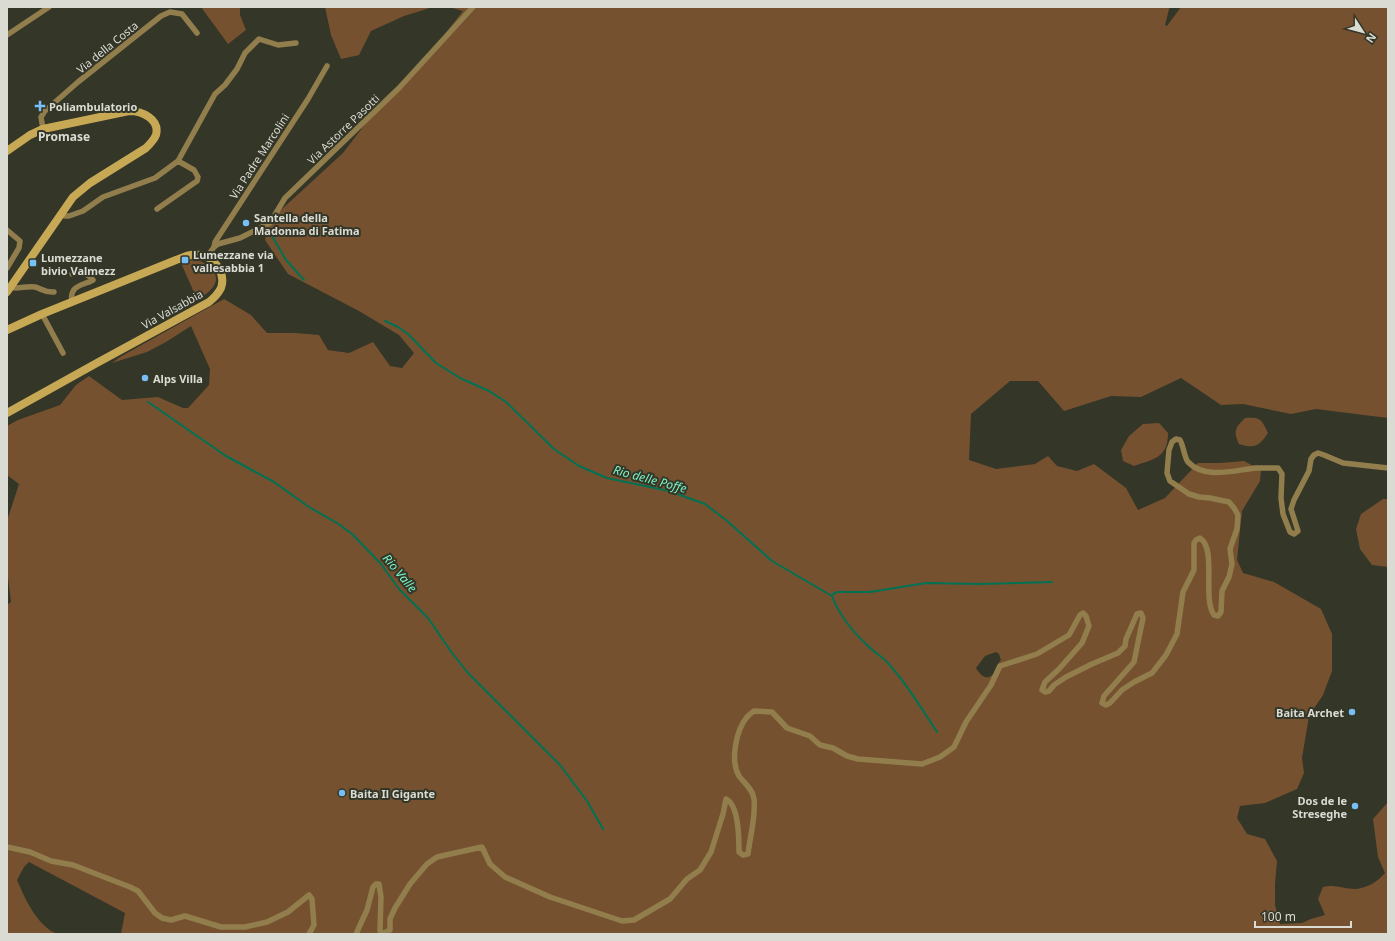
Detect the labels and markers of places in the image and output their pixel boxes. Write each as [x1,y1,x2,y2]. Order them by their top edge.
place label: Poliambulatorio [49,99,137,114]
marker: Poliambulatorio [34,100,46,112]
place label: Santella della Madonna di Fatima [254,210,360,238]
marker: Santella della Madonna di Fatima [241,218,251,228]
place label: Lumezzane via vallesabbia 1 [193,247,274,275]
place label: Lumezzane bivio Valmezz [41,250,116,278]
marker: Lumezzane via vallesabbia 1 [180,255,190,265]
marker: Lumezzane bivio Valmezz [28,258,38,268]
place label: Alps Villa [153,371,203,386]
marker: Alps Villa [140,373,150,383]
place label: Baita Archet [1276,705,1344,720]
marker: Baita Archet [1347,707,1357,717]
place label: Baita Il Gigante [350,786,436,801]
marker: Baita Il Gigante [337,788,347,798]
place label: Dos de le Streseghe [1292,793,1347,821]
marker: Dos de le Streseghe [1350,801,1360,811]

